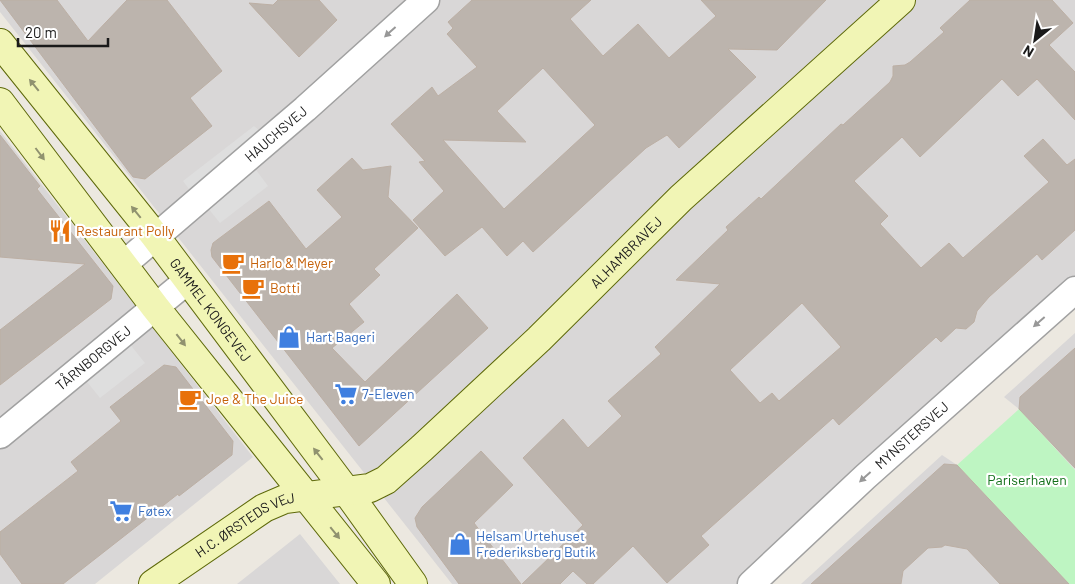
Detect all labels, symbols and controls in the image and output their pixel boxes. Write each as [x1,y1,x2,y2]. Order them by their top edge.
scale bar [18,15,108,47]
north arrow [1010,15,1060,65]
text: 20 m [25,23,57,41]
one-way arrow [383,27,396,38]
text: N [1020,42,1037,61]
one-way arrow [29,79,40,92]
street label: HAUCHSVEJ [241,102,310,165]
one-way arrow [35,147,46,160]
one-way arrow [130,206,141,219]
street label: ALHAMBRAVEJ [586,213,665,291]
restaurant icon: Restaurant Polly [47,218,73,244]
place label: Restaurant Polly [76,222,175,239]
cafe icon: Harlo & Meyer [220,250,246,276]
place label: Harlo & Meyer [250,254,333,271]
street label: GAMMEL KONGEVEJ [167,255,255,365]
cafe icon: Botti [240,275,266,301]
place label: Botti [270,279,300,296]
one-way arrow [1032,317,1045,328]
street label: TÅRNBORGVEJ [52,322,134,394]
shop icon: Hart Bageri [276,324,302,350]
place label: Hart Bageri [306,328,375,345]
one-way arrow [175,333,186,346]
supermarket icon: 7-Eleven [333,381,359,407]
place label: 7-Eleven [362,385,415,402]
cafe icon: Joe & The Juice [177,386,203,412]
place label: Joe & The Juice [206,390,304,407]
street label: MYNSTERSVEJ [871,398,952,472]
one-way arrow [312,448,323,461]
one-way arrow [859,471,871,483]
park label: Pariserhaven [987,471,1067,488]
street label: H.C. ØRSTEDS VEJ [192,489,296,561]
supermarket icon: Føtex [108,498,134,524]
place label: Føtex [138,502,172,519]
one-way arrow [330,526,341,539]
place label: Helsam Urtehuset Frederiksberg Butik [476,527,596,560]
shop icon: Helsam Urtehuset Frederiksberg Butik [447,531,473,557]

